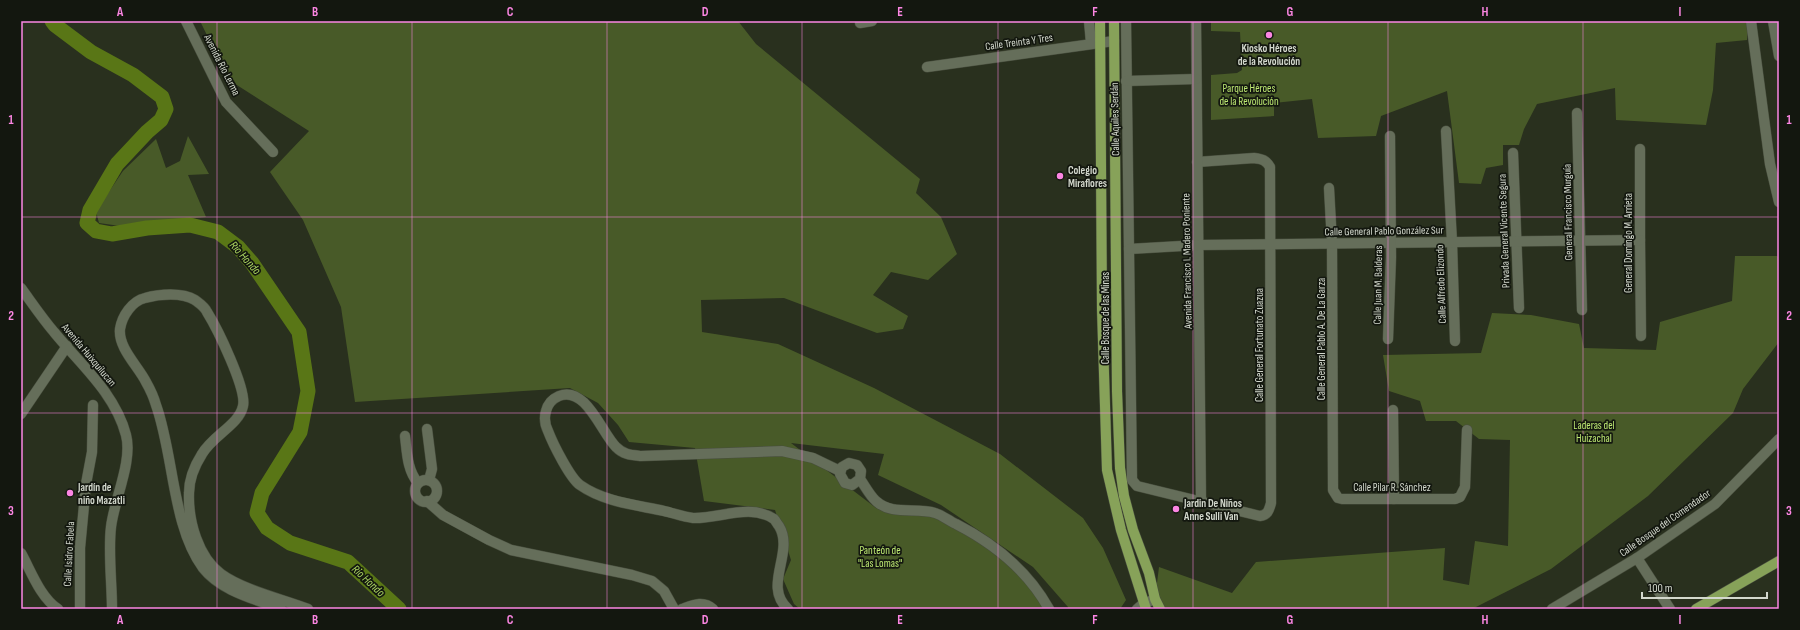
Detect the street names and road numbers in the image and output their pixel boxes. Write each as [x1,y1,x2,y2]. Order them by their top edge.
street label: Avenida Río Lerma [201,31,243,98]
street label: Calle Treinta Y Tres [984,31,1054,53]
street label: Calle Aquiles Serdán [1108,82,1122,156]
street label: General Francisco Murguía [1561,164,1575,260]
street label: Privada General Vicente Segura [1496,174,1512,288]
street label: Avenida Francisco I. Madero Poniente [1179,193,1195,330]
street label: General Domingo M. Arrieta [1622,193,1635,293]
street label: Calle General Pablo González Sur [1324,223,1444,239]
street label: Calle Alfredo Elizondo [1433,244,1449,324]
street label: Calle Juan M. Balderas [1371,245,1385,325]
street label: Calle Bosque de las Minas [1099,272,1112,364]
street label: Calle General Pablo A. De La Garza [1315,278,1328,400]
street label: Calle General Fortunato Zuazua [1253,288,1266,402]
street label: Avenida Huixquilucan [58,320,119,389]
street label: Calle Pilar R. Sánchez [1353,481,1431,494]
street label: Calle Bosque del Comendador [1617,487,1713,559]
street label: Calle Isidro Fabela [61,521,77,587]

